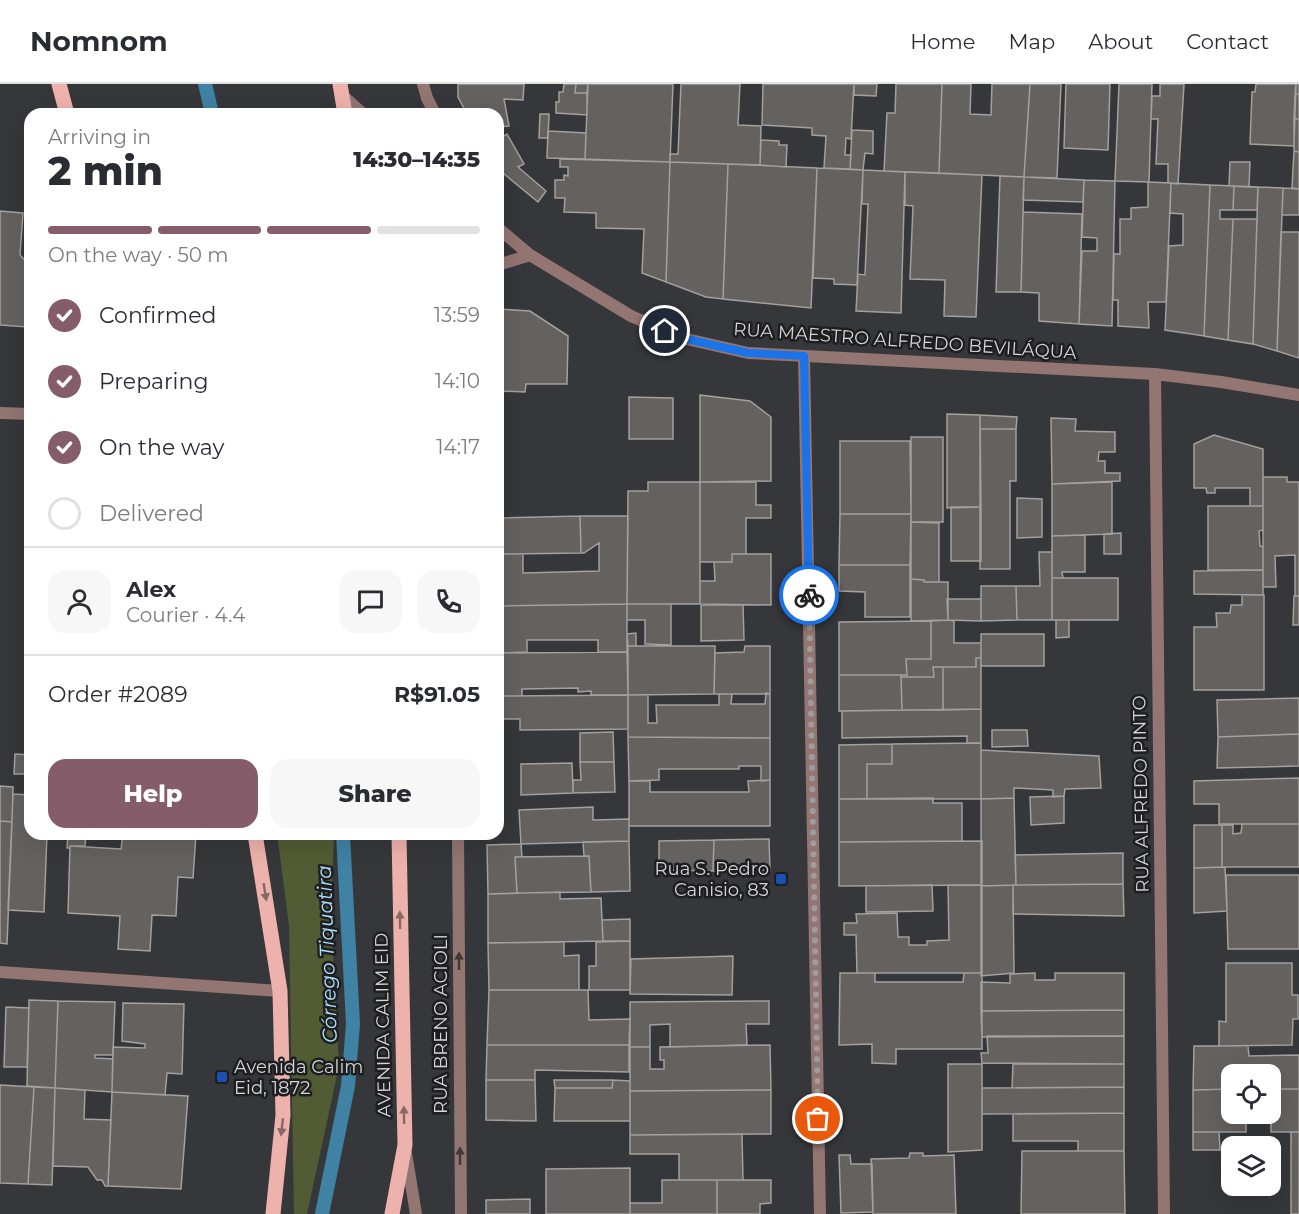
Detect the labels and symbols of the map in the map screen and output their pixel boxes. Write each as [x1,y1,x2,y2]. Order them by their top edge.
pin [639,305,690,356]
street label: RUA MAESTRO ALFREDO BEVILÁQUA [733,318,1077,364]
courier [779,565,839,625]
street label: RUA ALFREDO PINTO [1128,695,1154,893]
place label: Rua S. Pedro Canisio, 83 [655,858,769,901]
water label: Córrego Tiquatira [312,865,342,1043]
marker: Rua S. Pedro Canisio, 83 [774,872,788,886]
one-way arrow [260,882,269,901]
one-way arrow [396,910,405,929]
street label: AVENIDA CALIM EID [370,933,396,1117]
street label: RUA BRENO ACIOLI [430,934,452,1114]
one-way arrow [454,951,463,970]
place label: Avenida Calim Eid, 1872 [234,1056,363,1099]
marker: Avenida Calim Eid, 1872 [215,1070,229,1084]
pin [792,1093,843,1144]
one-way arrow [400,1105,409,1124]
one-way arrow [277,1118,286,1137]
one-way arrow [455,1146,465,1165]

